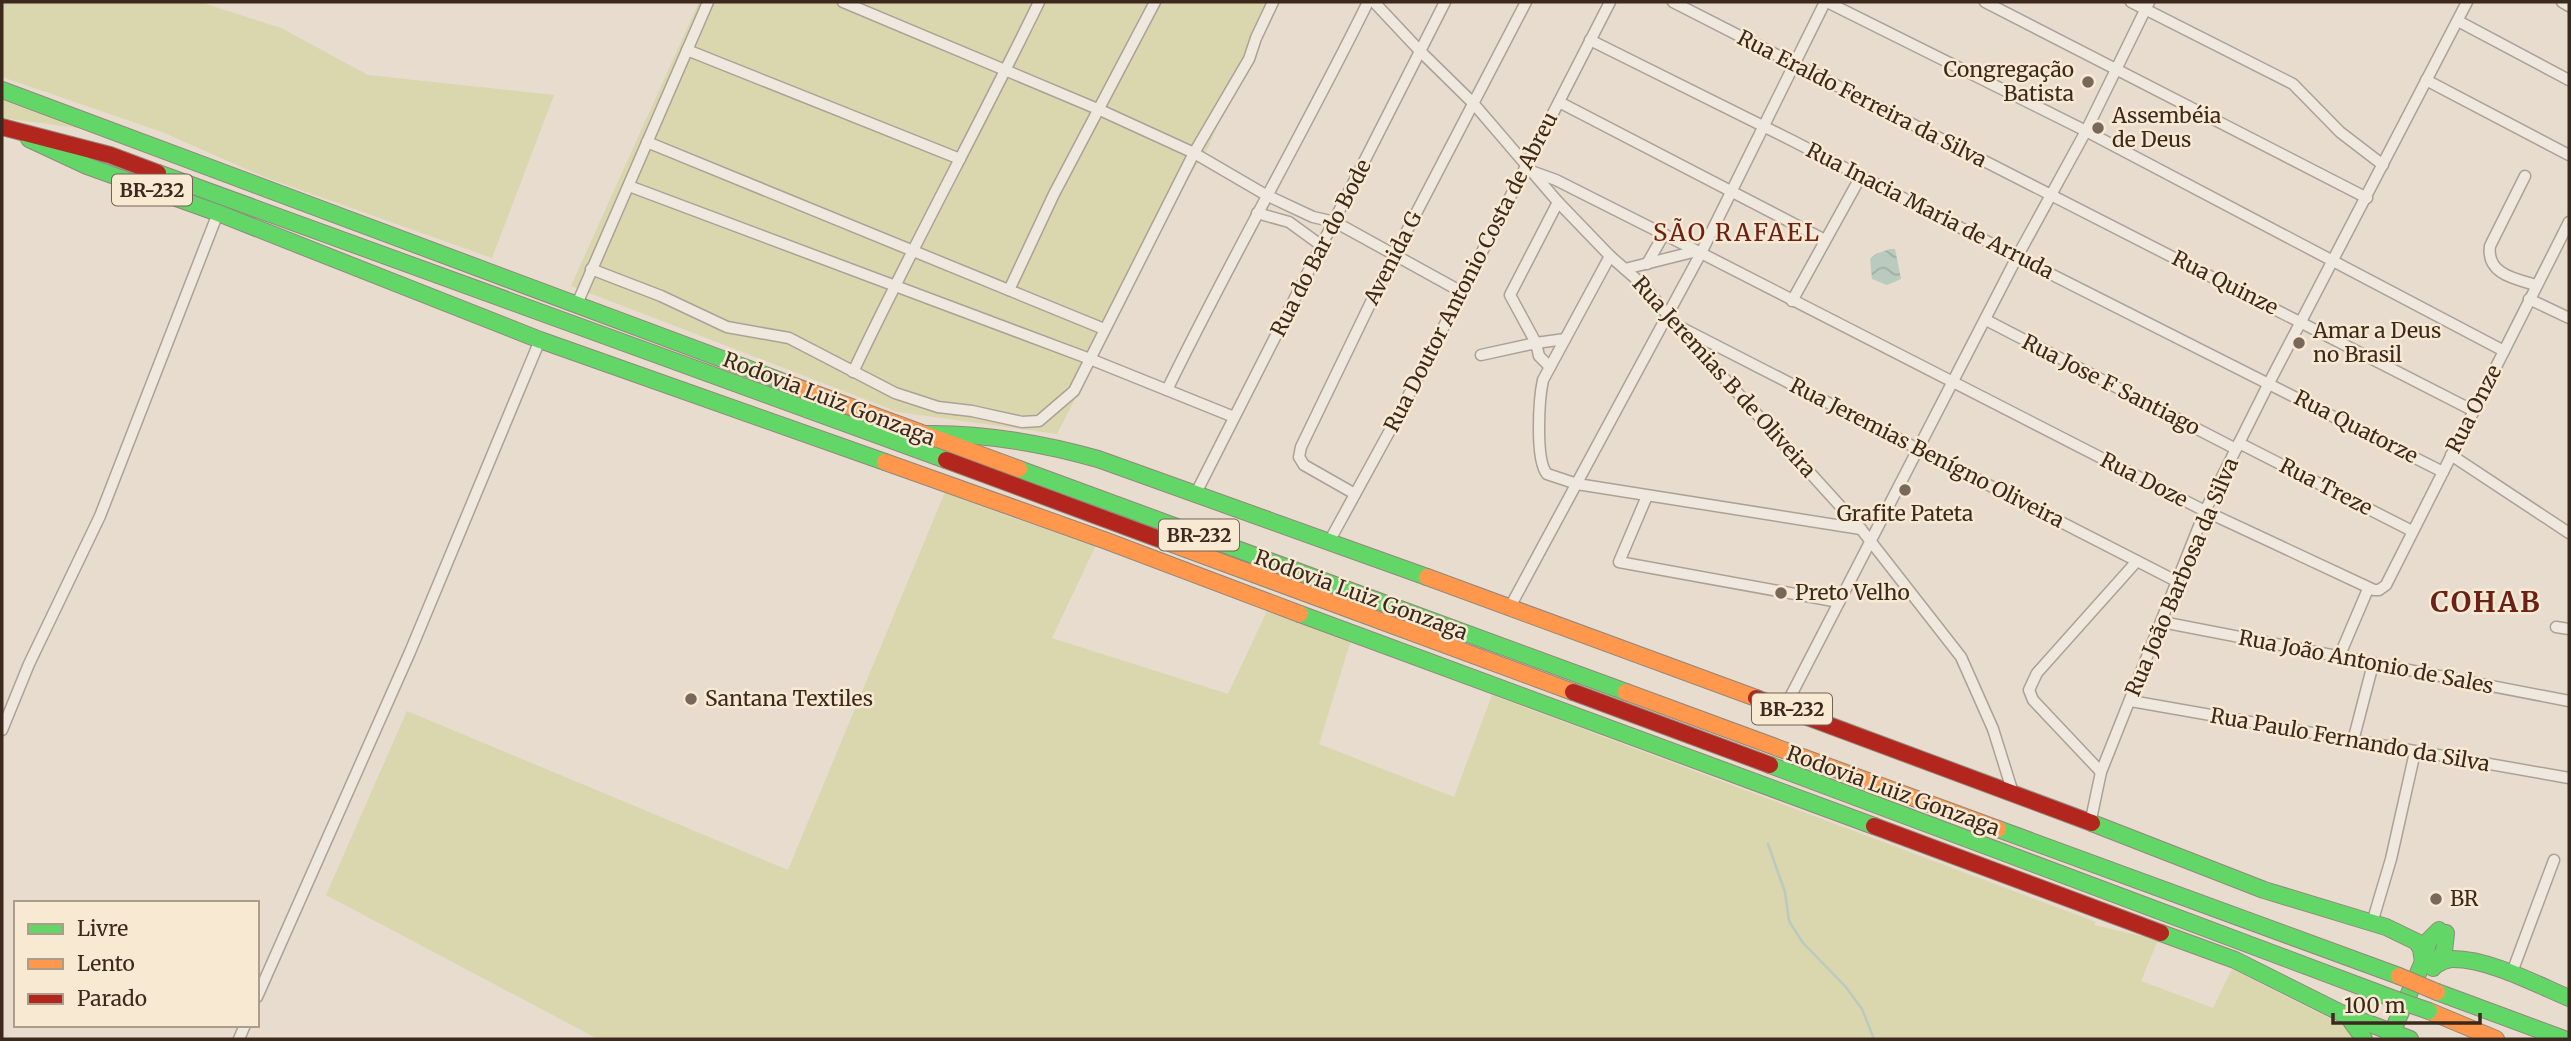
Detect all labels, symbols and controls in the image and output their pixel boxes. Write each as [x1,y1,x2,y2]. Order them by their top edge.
street label: Rua Eraldo Ferreira da Silva [1733,24,1991,173]
place label: Congregação Batista [1944,56,2074,107]
marker: Congregação Batista [2080,74,2096,90]
place label: Assembéia de Deus [2111,102,2221,153]
street label: Rua Doutor Antonio Costa de Abreu [1378,107,1563,436]
marker: Assembéia de Deus [2090,120,2106,136]
street label: Rua Inacia Maria de Arruda [1802,136,2059,285]
street label: Rua do Bar do Bode [1264,155,1377,341]
road number: BR-232 [112,174,192,206]
street label: Avenida G [1357,207,1428,310]
district label: SÃO RAFAEL [1653,217,1821,248]
street label: Rua Quinze [2168,244,2283,321]
street label: Rua Jeremias B de Oliveira [1627,270,1822,483]
place label: Amar a Deus no Brasil [2312,317,2441,368]
street label: Rua Jose F Santiago [2018,328,2205,441]
marker: Amar a Deus no Brasil [2291,335,2307,351]
street label: Rodovia Luiz Gonzaga [719,346,939,451]
street label: Rua Onze [2440,360,2507,457]
street label: Rua Jeremias Benígno Oliveira [1786,371,2069,534]
street label: Rua Quatorze [2290,384,2423,469]
street label: Rua Doze [2096,446,2192,513]
street label: Rua Treze [2275,452,2377,521]
street label: Rua João Barbosa da Silva [2119,453,2244,700]
marker: Grafite Pateta [1897,482,1913,498]
place label: Grafite Pateta [1837,500,1973,527]
road number: BR-232 [1159,520,1239,550]
street label: Rodovia Luiz Gonzaga [1251,543,1472,646]
place label: Preto Velho [1795,579,1910,606]
district label: COHAB [2431,584,2541,620]
marker: Preto Velho [1773,585,1789,601]
street label: Rua João Antonio de Sales [2236,624,2496,699]
place label: Santana Textiles [705,685,873,712]
marker: Santana Textiles [683,691,699,707]
road number: BR-232 [1752,694,1832,724]
street label: Rua Paulo Fernando da Silva [2208,702,2492,777]
street label: Rodovia Luiz Gonzaga [1783,739,2004,842]
place label: BR [2450,885,2479,912]
marker: BR [2428,891,2444,907]
legend [14,901,259,1027]
text: Livre [77,915,128,942]
text: Lento [77,950,135,977]
scale bar [2333,982,2480,1026]
text: Parado [77,985,147,1012]
text: 100 m [2344,992,2406,1019]

